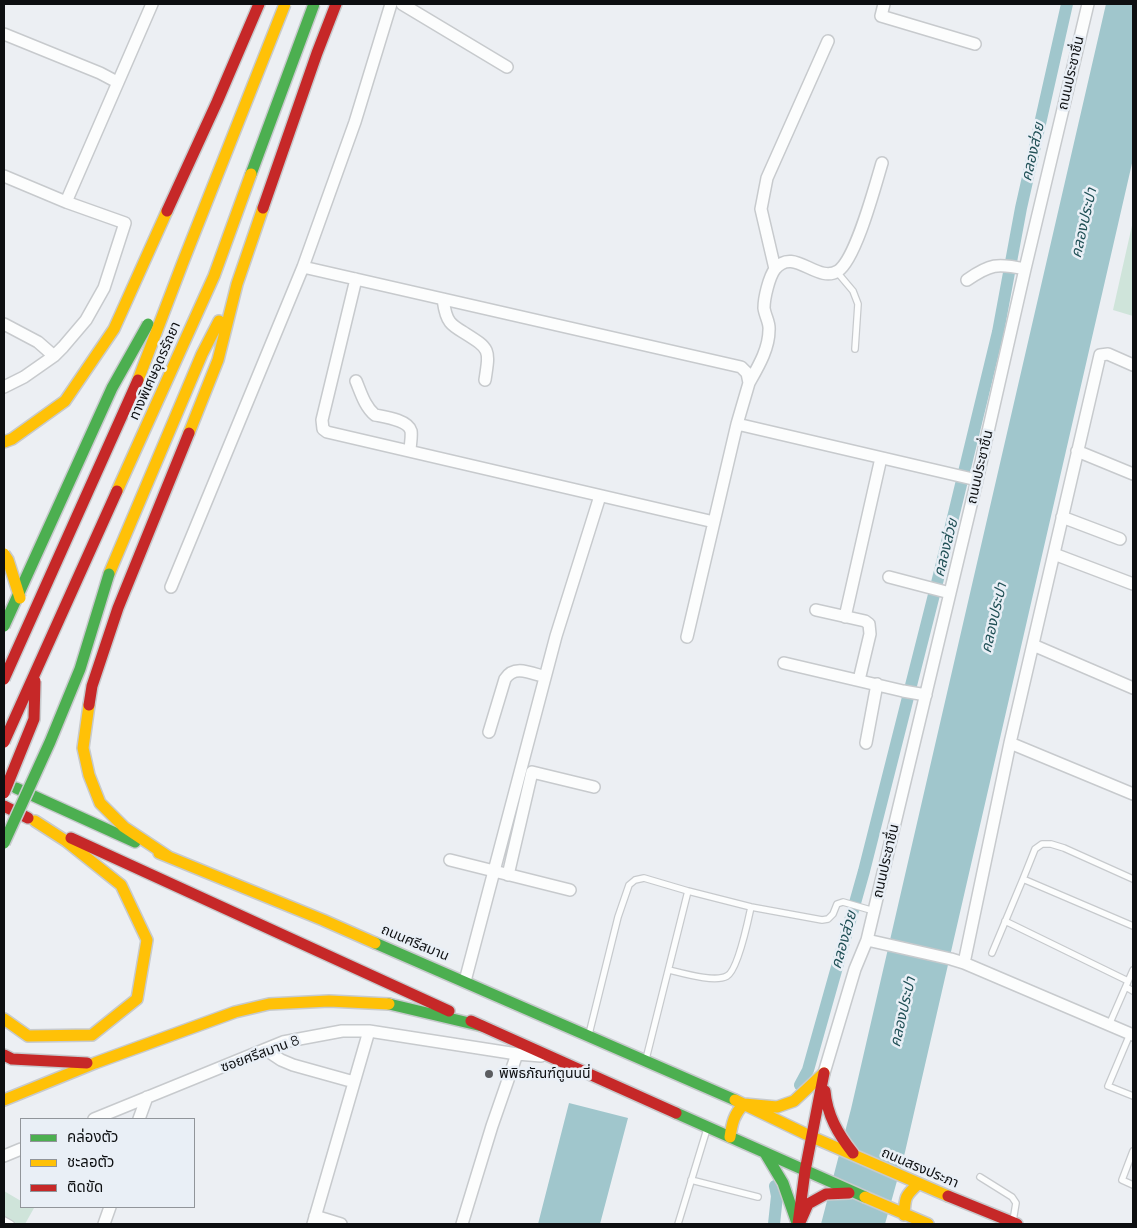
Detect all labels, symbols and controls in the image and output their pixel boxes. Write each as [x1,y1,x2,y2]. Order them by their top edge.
street label: ถนนประชาชื่น [1054,34,1088,112]
water label: คลองส่วย [1018,121,1048,183]
water label: คลองประปา [1067,186,1101,260]
street label: ทางพิเศษอุดรรัถยา [126,319,184,423]
street label: ถนนประชาชื่น [963,428,997,506]
water label: คลองส่วย [930,517,962,579]
water label: คลองประปา [977,581,1011,655]
street label: ถนนประชาชื่น [869,822,903,900]
water label: คลองส่วย [827,909,861,971]
street label: ถนนศรีสมาน [379,921,451,965]
water label: คลองประปา [886,975,920,1049]
street label: ซอยศรีสมาน 8 [218,1032,302,1076]
place label: พิพิธภัณฑ์ตูนนนี่ [499,1066,591,1082]
marker: พิพิธภัณฑ์ตูนนนี่ [483,1068,495,1080]
legend [20,1118,195,1208]
text: คล่องตัว [67,1128,118,1146]
street label: ถนนสรงประภา [879,1144,961,1192]
text: ชะลอตัว [67,1153,114,1171]
text: ติดขัด [67,1178,103,1196]

